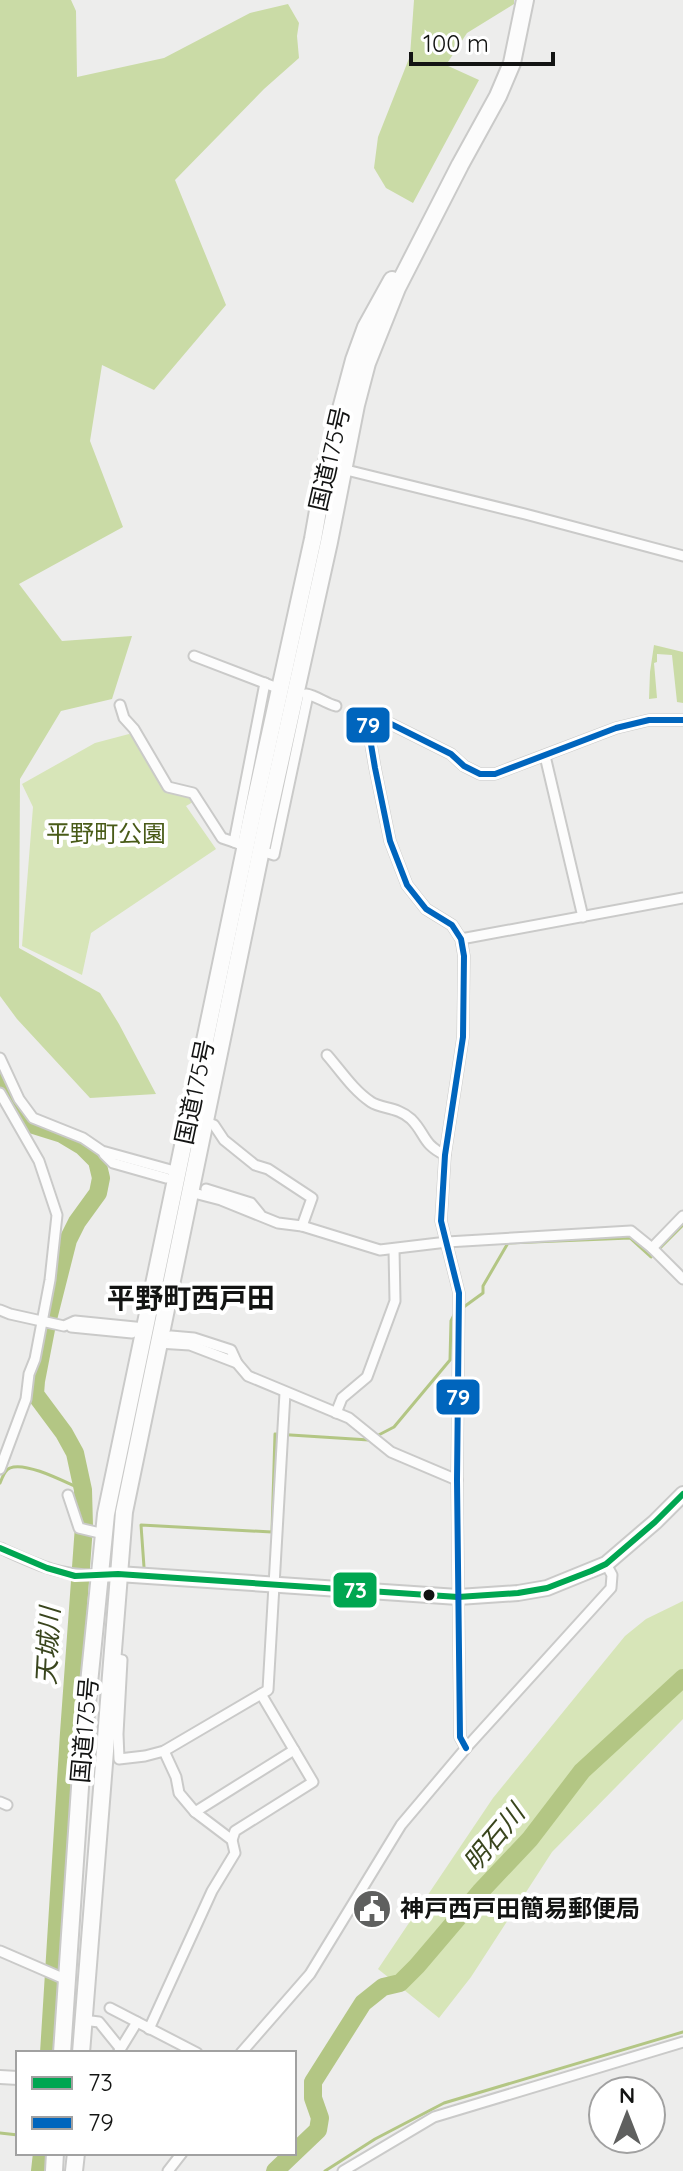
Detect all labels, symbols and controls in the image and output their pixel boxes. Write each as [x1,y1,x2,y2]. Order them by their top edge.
scale bar [411,16,553,66]
text: 100 m [423,28,489,58]
street label: 国道175号 [302,404,356,514]
line badge: 79 [345,706,391,744]
text: 79 [356,711,380,739]
park label: 平野町公園 [46,818,166,848]
street label: 国道175号 [168,1037,220,1147]
district label: 平野町西戸田 [107,1280,275,1315]
line badge: 79 [435,1378,481,1416]
text: 79 [446,1383,470,1411]
line badge: 73 [332,1571,378,1609]
text: 73 [343,1576,367,1604]
unlabelled marker [421,1587,437,1603]
water label: 天城川 [29,1603,66,1686]
street label: 国道175号 [64,1676,104,1784]
water label: 明石川 [456,1795,533,1878]
public building icon: 神戸西戸田簡易郵便局 [351,1888,393,1930]
place label: 神戸西戸田簡易郵便局 [400,1893,640,1923]
legend [16,2051,296,2155]
text: 73 [88,2067,113,2097]
north arrow [587,2075,667,2155]
text: N [619,2081,635,2109]
text: 79 [88,2107,114,2137]

